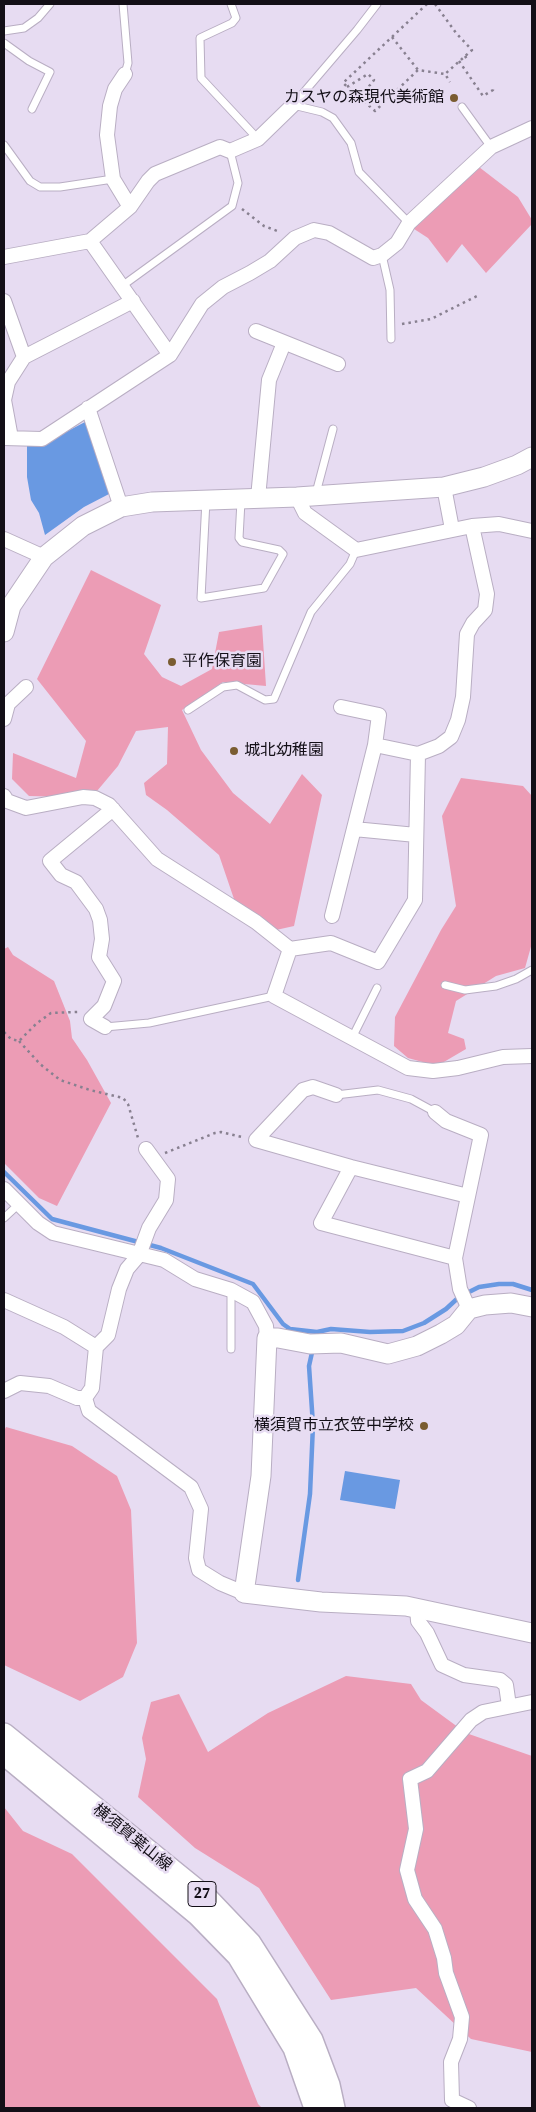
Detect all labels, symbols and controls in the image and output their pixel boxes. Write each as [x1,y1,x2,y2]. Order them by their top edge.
place label: カスヤの森現代美術館 [284,88,444,108]
marker: カスヤの森現代美術館 [448,92,460,104]
place label: 平作保育園 [182,652,262,672]
marker: 平作保育園 [166,656,178,668]
place label: 城北幼稚園 [244,741,324,761]
marker: 城北幼稚園 [228,745,240,757]
place label: 横須賀市立衣笠中学校 [254,1416,414,1436]
marker: 横須賀市立衣笠中学校 [418,1420,430,1432]
street label: 横須賀葉山線 [89,1800,175,1876]
road number: 27 [188,1882,216,1906]

